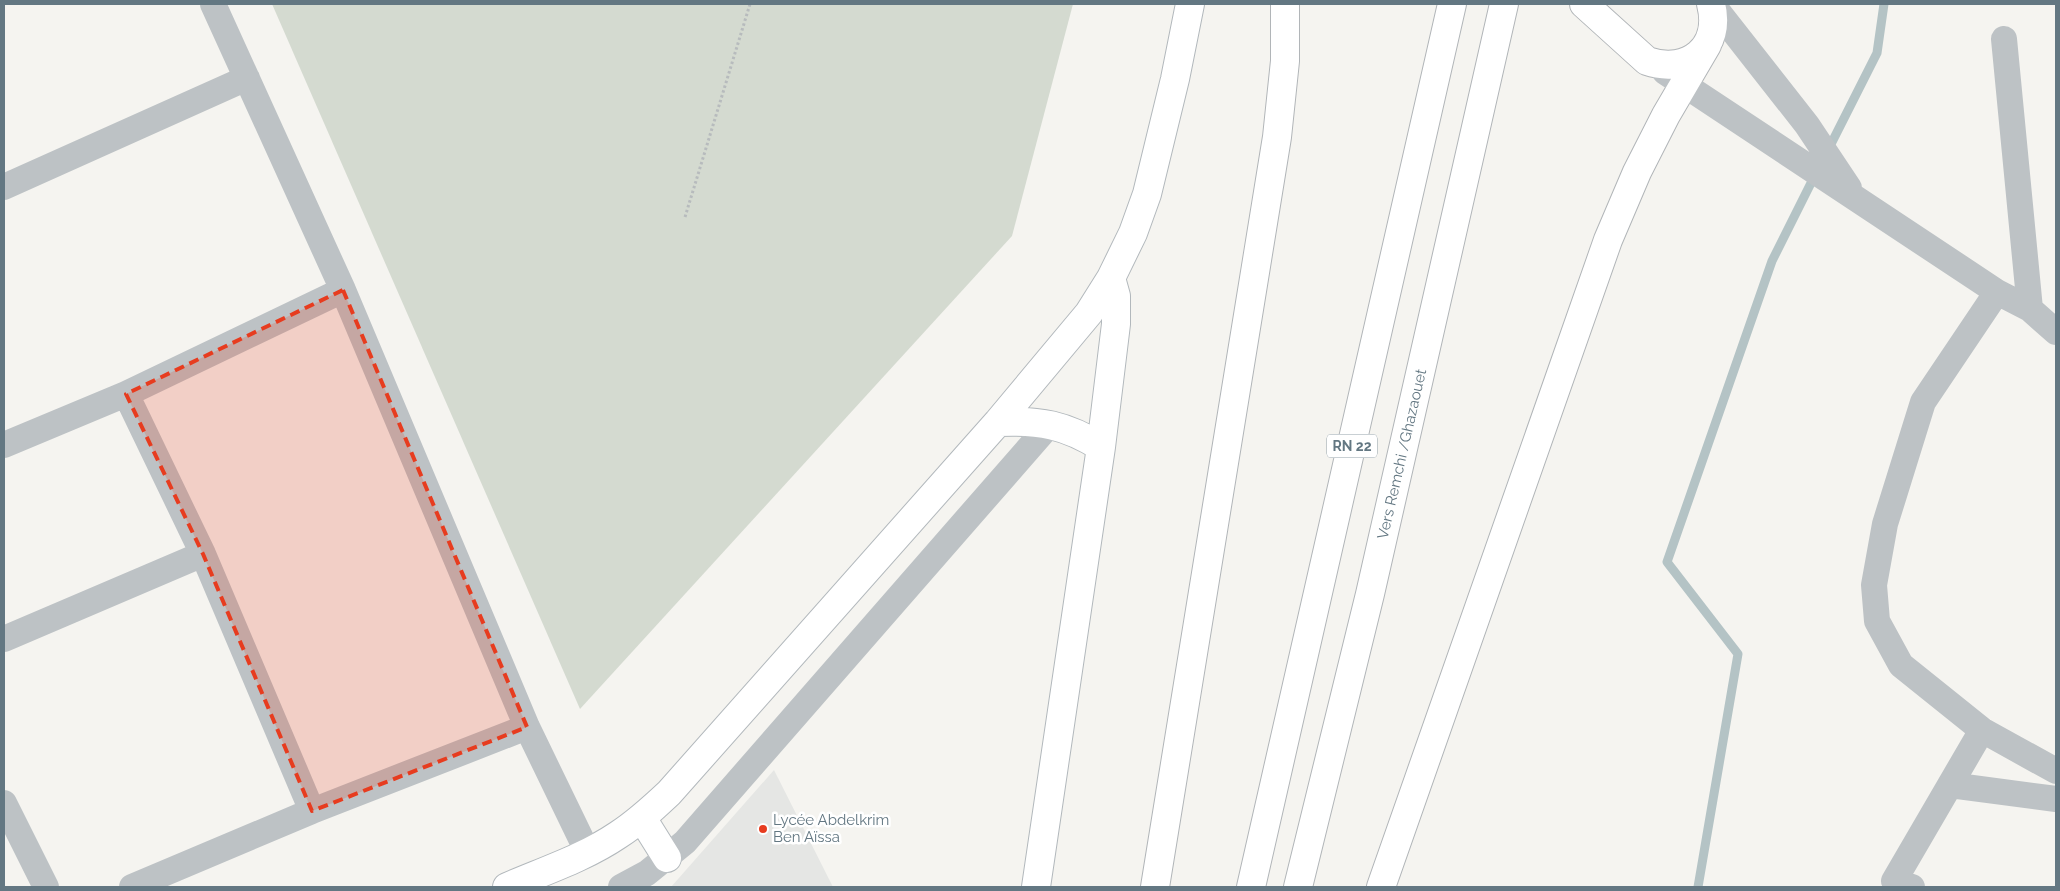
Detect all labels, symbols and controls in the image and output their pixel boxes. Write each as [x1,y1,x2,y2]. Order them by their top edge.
street label: Vers Remchi /Ghazaouet [1374,367,1430,541]
road number: RN 22 [1327,434,1377,458]
place label: Lycée Abdelkrim Ben Aïssa [773,811,889,846]
marker: Lycée Abdelkrim Ben Aïssa [757,823,769,835]

